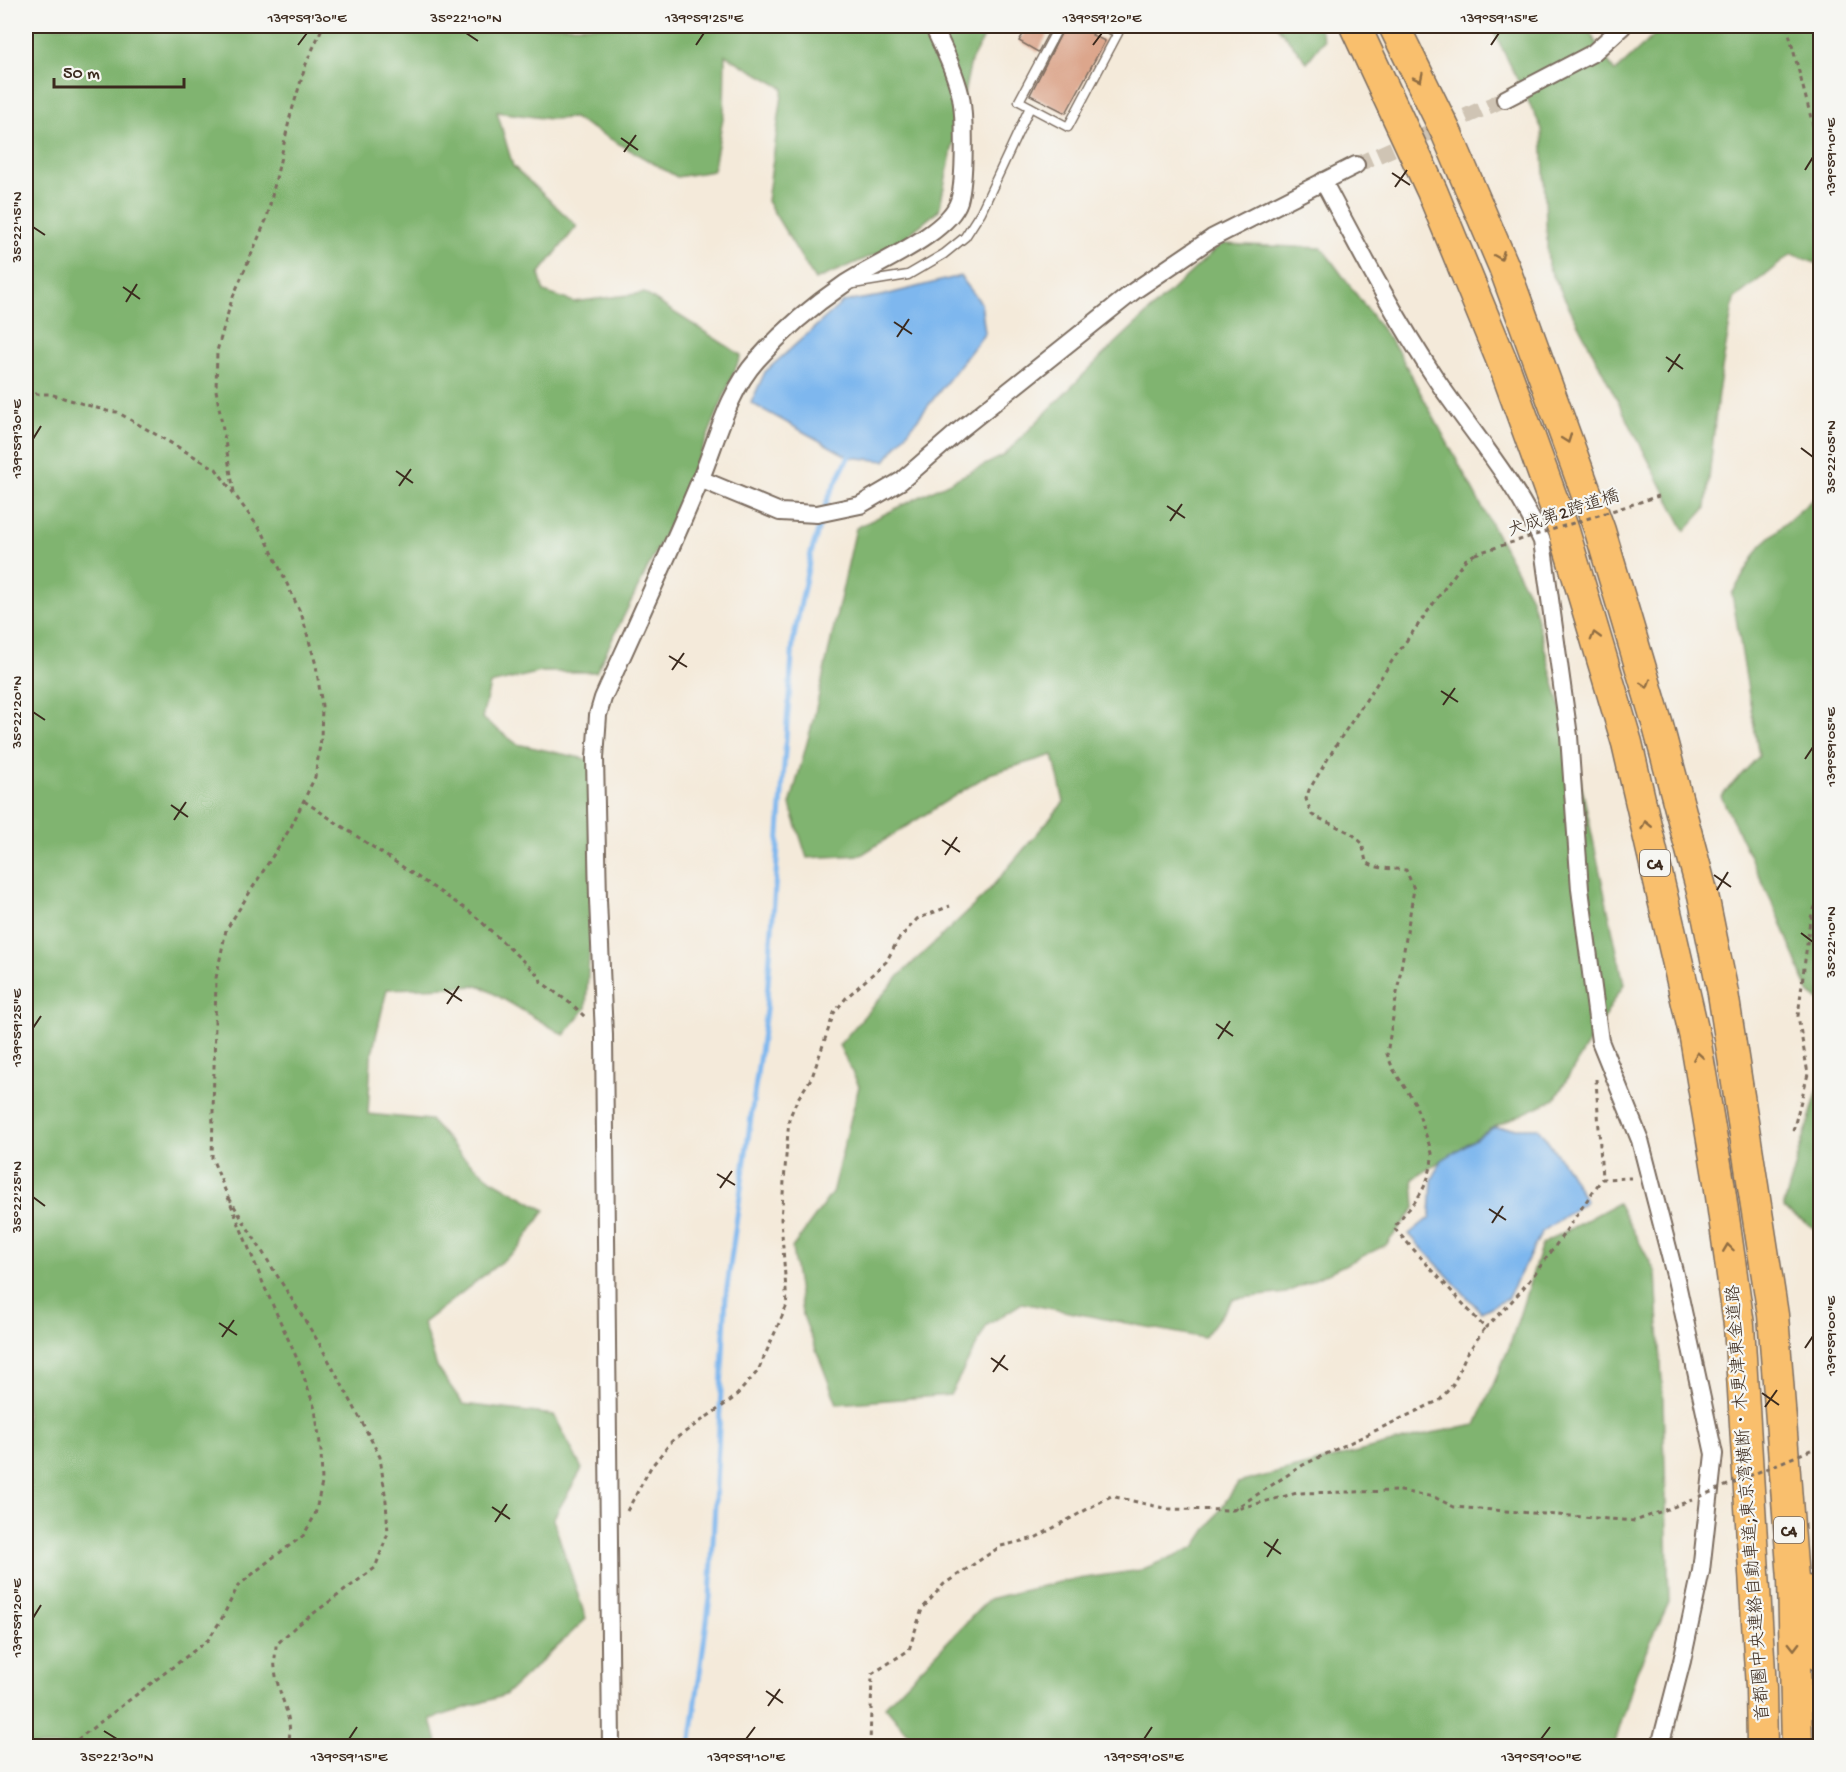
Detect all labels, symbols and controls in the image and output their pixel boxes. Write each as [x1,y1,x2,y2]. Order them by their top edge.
text: 139°59'30"E [266,10,347,28]
text: 35°22'10"N [429,10,502,28]
text: 139°59'25"E [664,10,744,28]
text: 139°59'20"E [1062,10,1142,28]
text: 139°59'15"E [1460,10,1538,28]
scale bar [54,51,184,89]
text: 50 m [63,64,100,85]
one-way arrow [1412,72,1424,83]
text: 139°59'10"E [1823,118,1841,197]
text: 35°22'15"N [9,191,27,263]
one-way arrow [1493,249,1505,260]
text: 139°59'30"E [9,399,27,480]
text: 35°22'05"N [1823,420,1841,495]
one-way arrow [1559,433,1572,444]
street label: 犬成第2跨道橋 [1505,485,1623,542]
one-way arrow [1590,631,1602,642]
text: 35°22'20"N [9,675,27,749]
one-way arrow [1639,678,1651,689]
text: 139°59'05"E [1823,707,1841,788]
one-way arrow [1641,820,1654,830]
road number: C4 [1640,850,1670,876]
text: 35°22'10"N [1823,906,1841,979]
text: 139°59'25"E [9,988,27,1068]
one-way arrow [1692,1051,1705,1061]
text: 35°22'25"N [9,1161,27,1234]
one-way arrow [1722,1244,1735,1253]
street label: 首都圏中央連絡自動車道;東京湾横断・木更津東金道路 [1723,1284,1775,1722]
text: 139°59'00"E [1823,1295,1841,1377]
road number: C4 [1774,1517,1804,1543]
text: 139°59'20"E [9,1578,27,1658]
one-way arrow [1788,1641,1801,1650]
text: 35°22'30"N [79,1749,154,1767]
text: 139°59'15"E [310,1749,388,1767]
text: 139°59'10"E [706,1749,785,1767]
text: 139°59'05"E [1103,1749,1184,1767]
text: 139°59'00"E [1500,1749,1582,1767]

